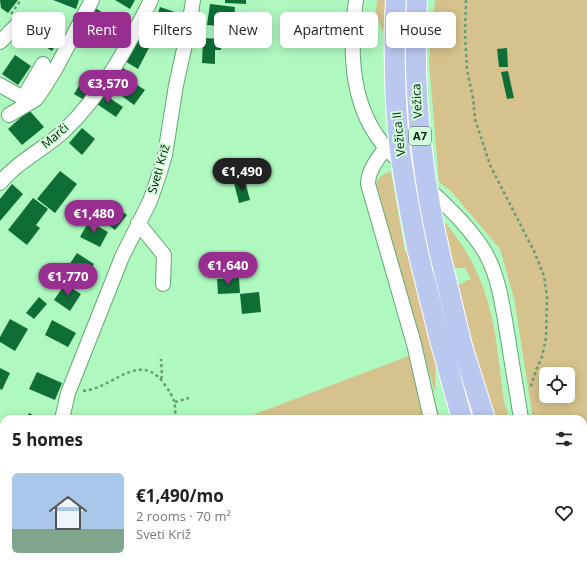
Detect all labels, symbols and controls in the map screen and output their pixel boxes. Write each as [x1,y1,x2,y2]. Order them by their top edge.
chip: Buy [12,12,65,48]
chip: Rent [73,12,131,48]
chip: Filters [139,12,206,48]
chip: New [214,12,272,48]
chip: Apartment [280,12,378,48]
chip: House [386,12,456,48]
pin: €3,570 [75,70,141,104]
text: €3,570 [88,74,128,92]
street label: Vežica [407,83,426,119]
street label: Vežica II [388,111,409,157]
street label: Marči [37,119,72,152]
road number: A7 [409,127,431,145]
street label: Sveti Križ [143,142,174,196]
pin: €1,490 [209,158,275,192]
text: €1,490 [222,162,262,180]
pin: €1,480 [61,200,127,234]
text: €1,480 [74,204,114,222]
pin: €1,640 [195,252,261,286]
text: €1,640 [208,256,248,274]
pin: €1,770 [35,263,101,297]
text: €1,770 [48,267,88,285]
map controls [539,367,575,403]
button: locate [539,367,575,403]
text: 5 homes [12,428,83,451]
icon: filters [553,428,575,450]
text: €1,490/mo [136,484,224,507]
icon: home [44,489,92,537]
icon: heart [553,502,575,524]
text: 2 rooms · 70 m² [136,507,231,525]
text: Sveti Križ [136,525,191,543]

